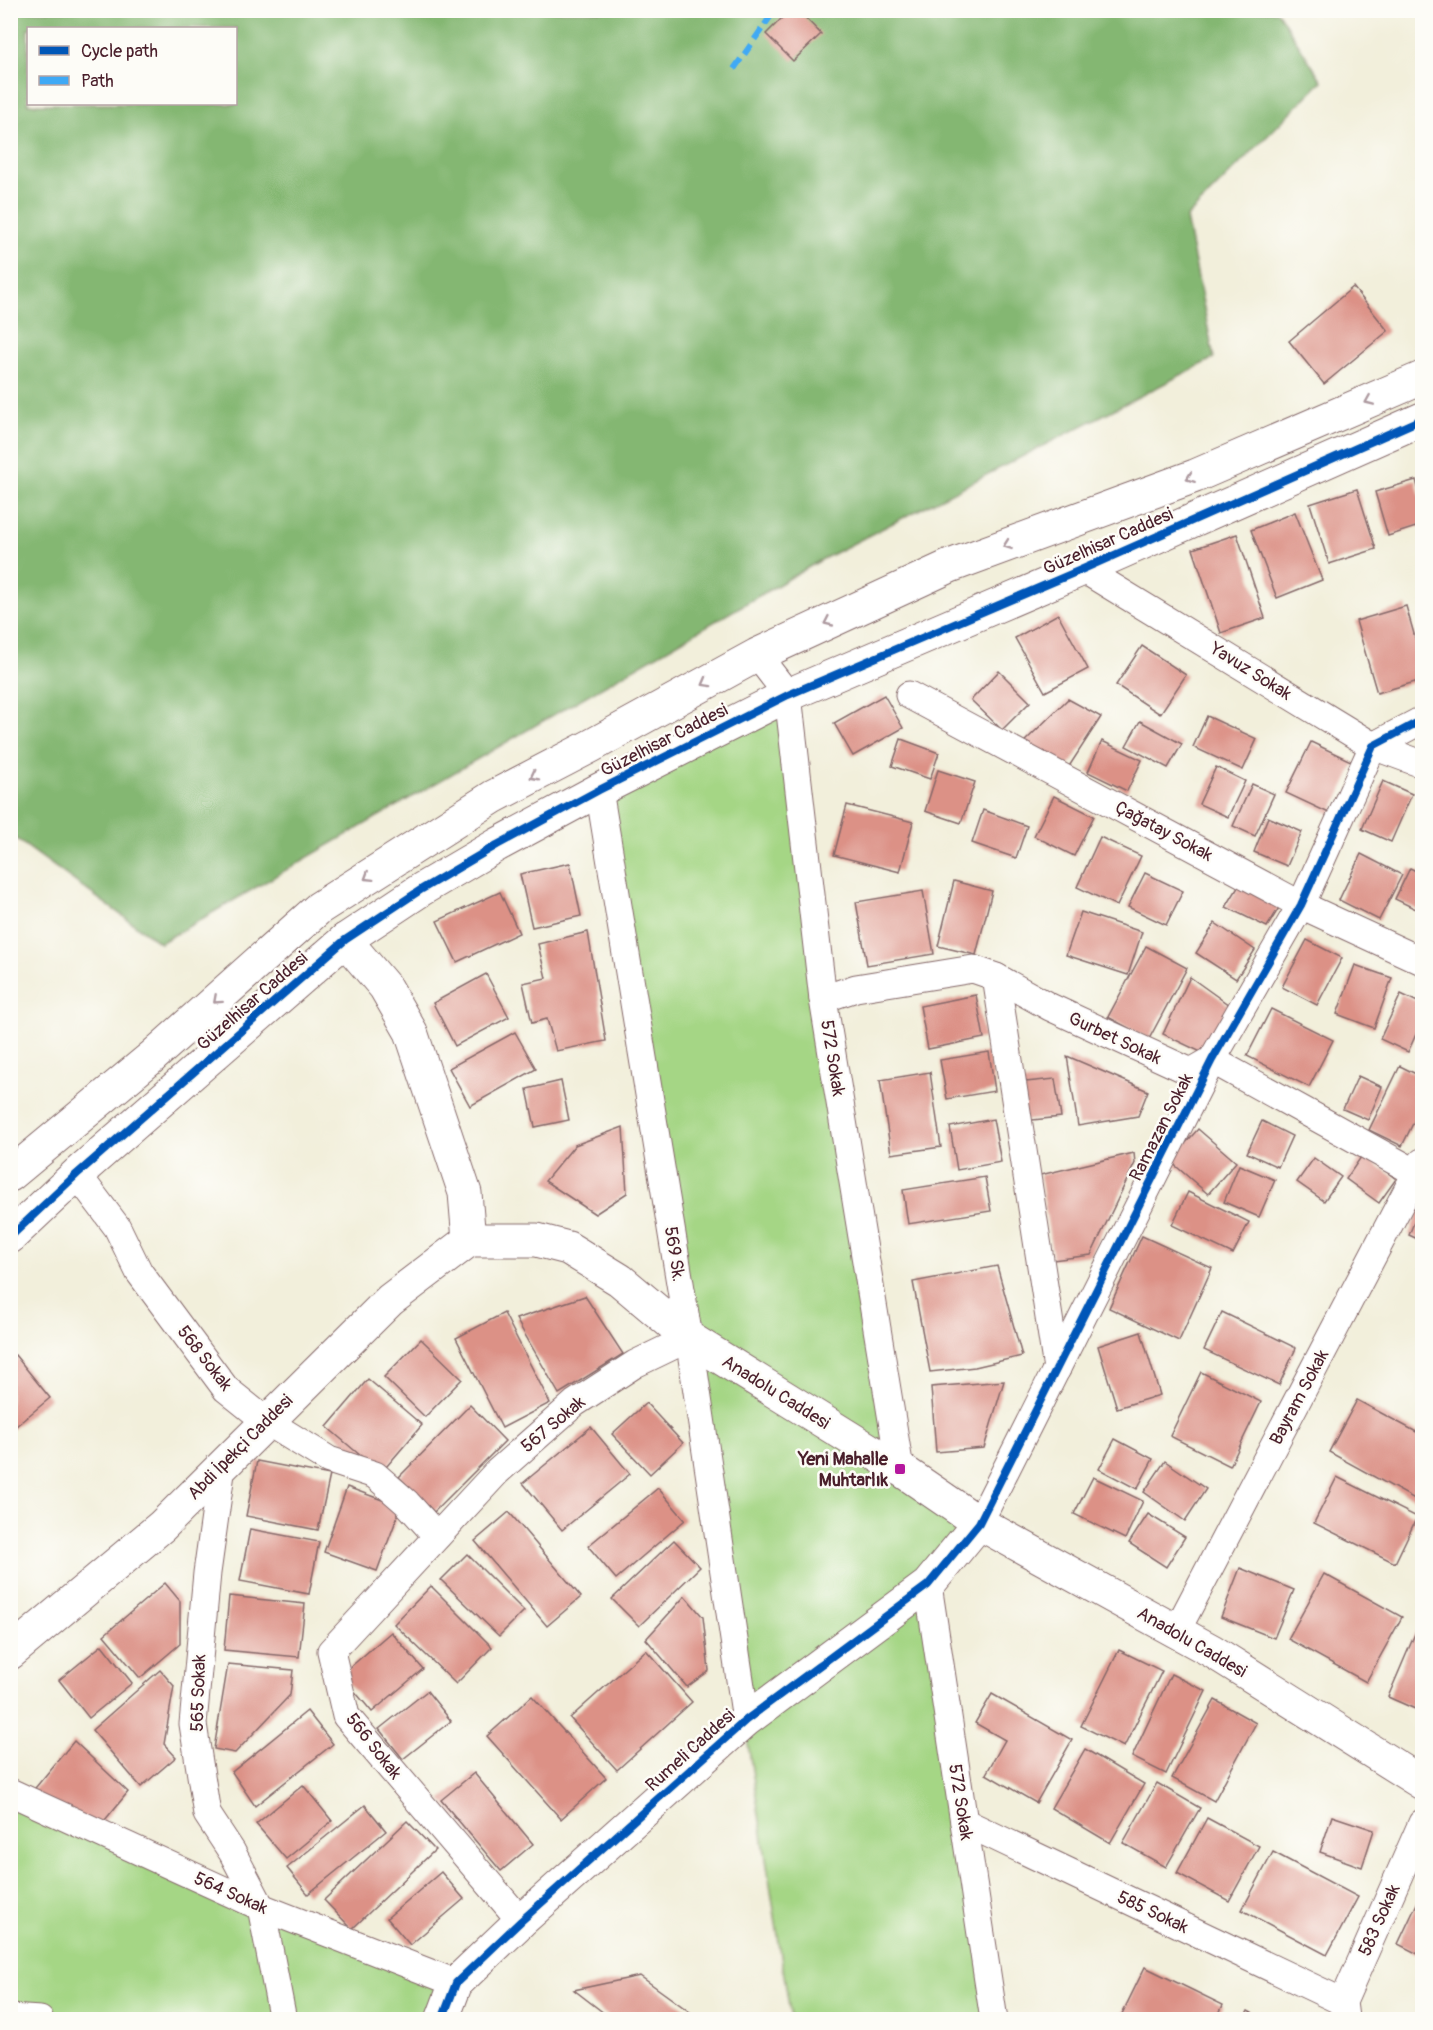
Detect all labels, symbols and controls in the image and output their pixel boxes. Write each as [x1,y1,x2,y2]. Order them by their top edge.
legend [27,27,237,105]
text: Cycle path [81,40,158,63]
text: Path [81,70,114,93]
one-way arrow [1364,394,1375,406]
one-way arrow [1185,470,1195,483]
street label: Güzelhisar Caddesi [1040,503,1177,580]
one-way arrow [1002,538,1013,551]
one-way arrow [823,615,834,627]
street label: Yavuz Sokak [1205,637,1296,706]
one-way arrow [701,676,712,687]
street label: Güzelhisar Caddesi [597,698,732,782]
one-way arrow [530,769,540,780]
street label: Çağatay Sokak [1111,796,1217,867]
one-way arrow [364,870,374,882]
street label: Güzelhisar Caddesi [192,947,313,1056]
one-way arrow [213,993,223,1004]
street label: Gurbet Sokak [1065,1007,1165,1070]
street label: 572 Sokak [815,1018,850,1098]
street label: Ramazan Sokak [1124,1069,1199,1185]
street label: 569 Sk. [659,1225,690,1283]
street label: 568 Sokak [172,1321,238,1396]
street label: Bayram Sokak [1265,1345,1334,1449]
street label: Anadolu Caddesi [717,1350,834,1435]
street label: Abdi İpekçi Caddesi [183,1390,298,1505]
street label: 567 Sokak [516,1391,591,1458]
place label: Yeni Mahalle Muhtarlık [797,1448,889,1492]
marker: Yeni Mahalle Muhtarlık [893,1462,907,1476]
street label: Anadolu Caddesi [1133,1602,1251,1683]
street label: 565 Sokak [186,1653,211,1732]
street label: Rumeli Caddesi [641,1704,740,1797]
street label: 566 Sokak [340,1708,407,1785]
street label: 572 Sokak [943,1762,978,1842]
street label: 564 Sokak [190,1867,272,1920]
street label: 583 Sokak [1353,1880,1406,1960]
street label: 585 Sokak [1113,1886,1193,1939]

